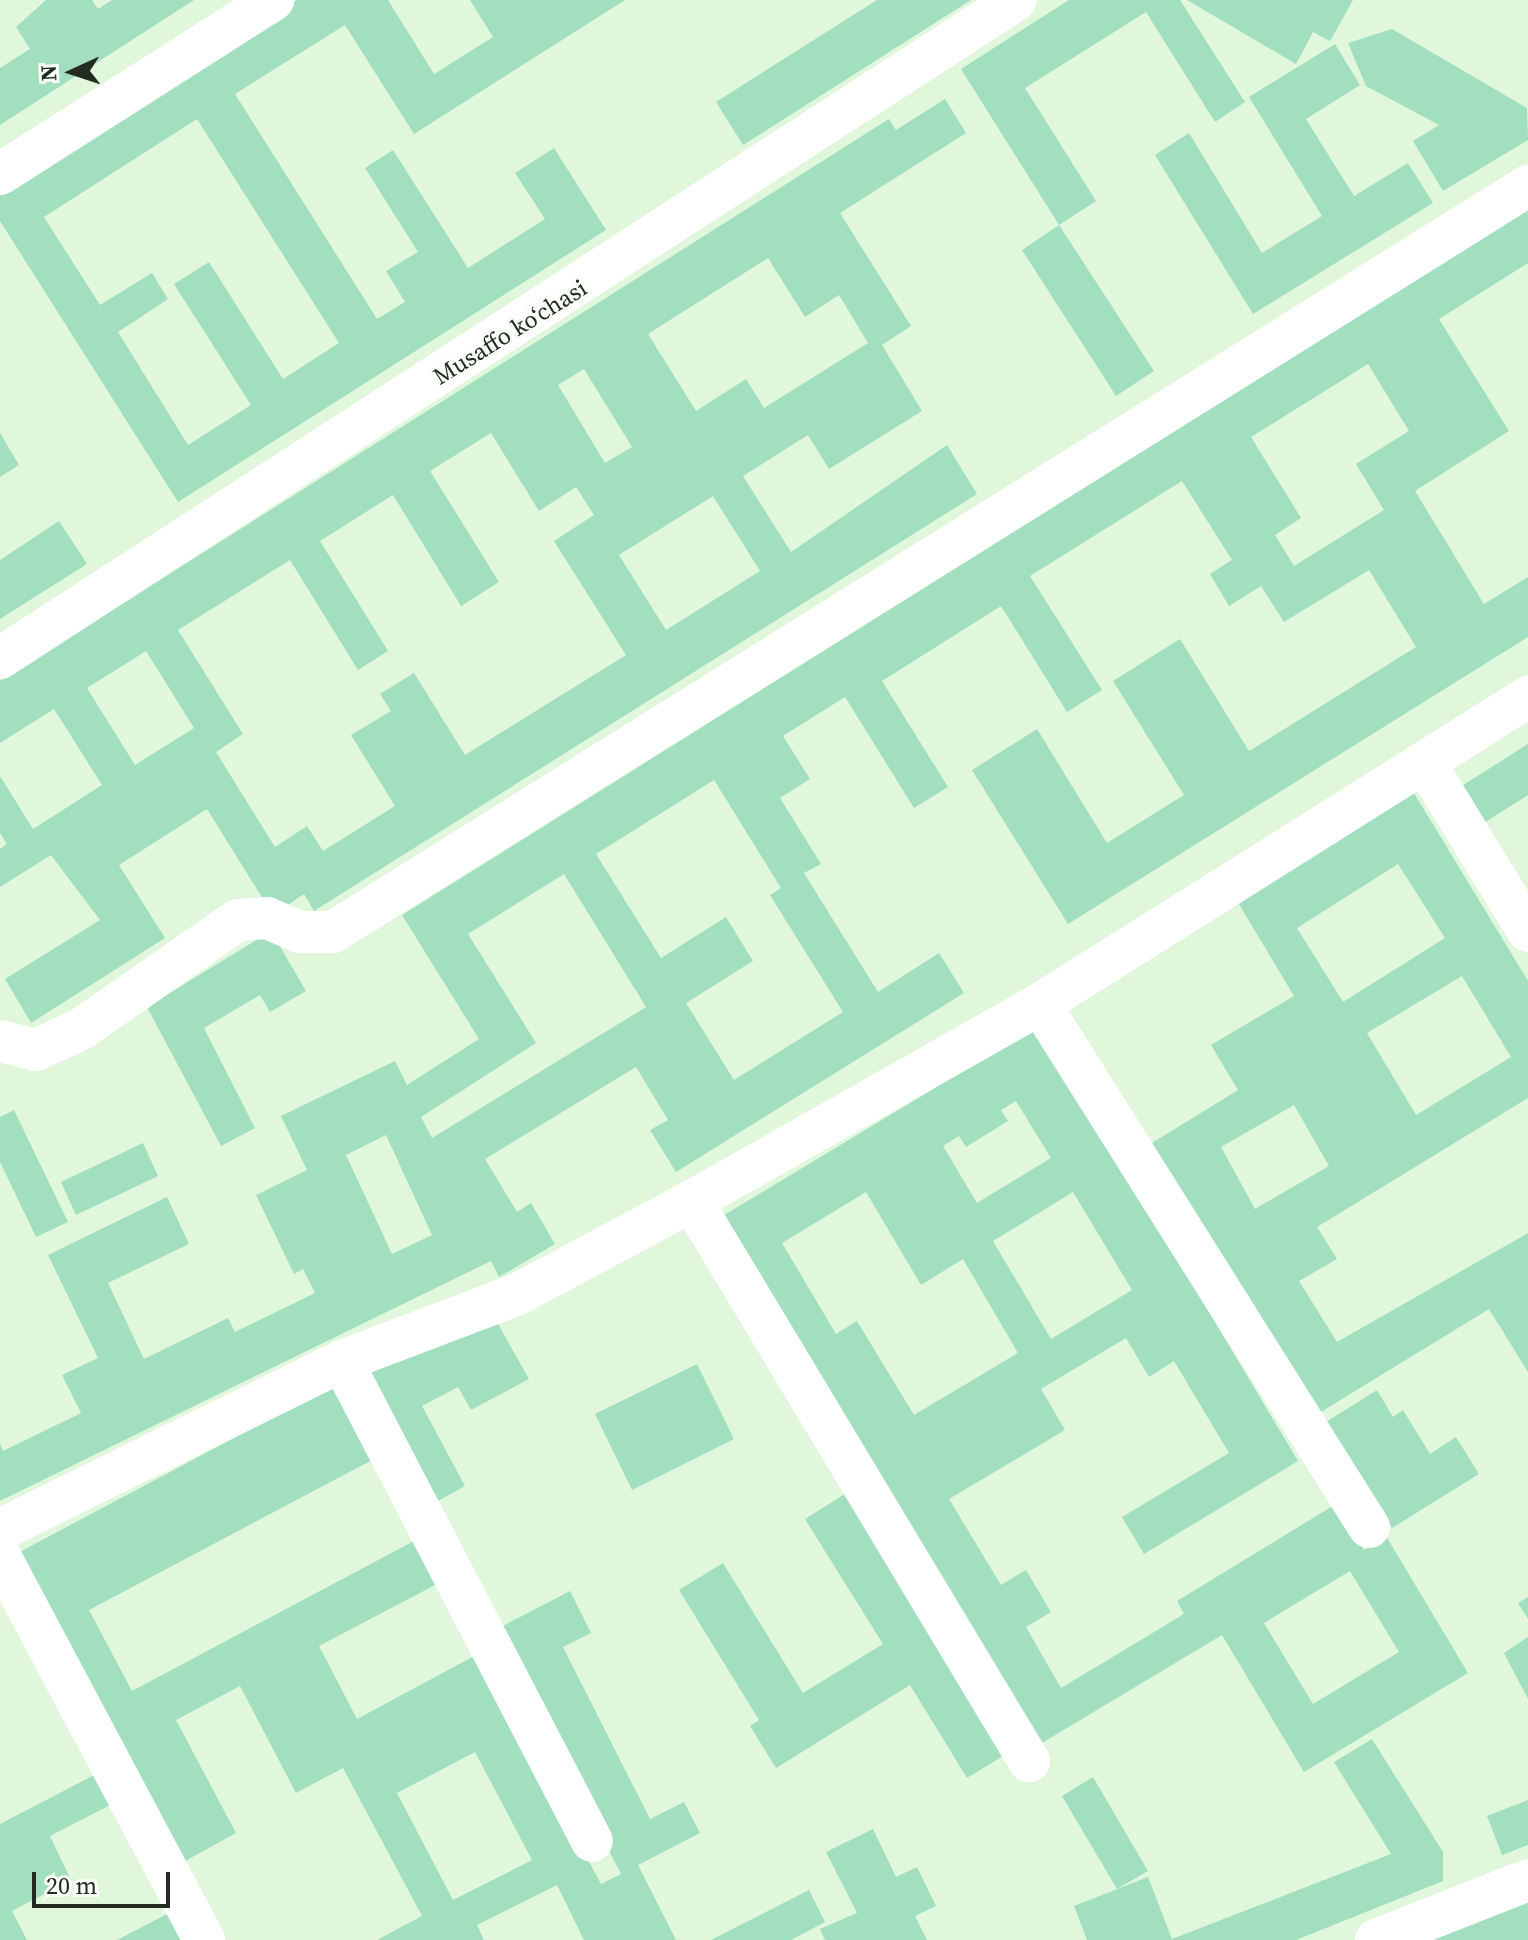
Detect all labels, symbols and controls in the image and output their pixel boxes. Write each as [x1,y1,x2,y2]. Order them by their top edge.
north arrow [32,32,112,112]
text: N [33,64,63,82]
street label: Musaffo koʻchasi [428,273,592,391]
scale bar [36,1856,174,1906]
text: 20 m [46,1869,97,1902]

